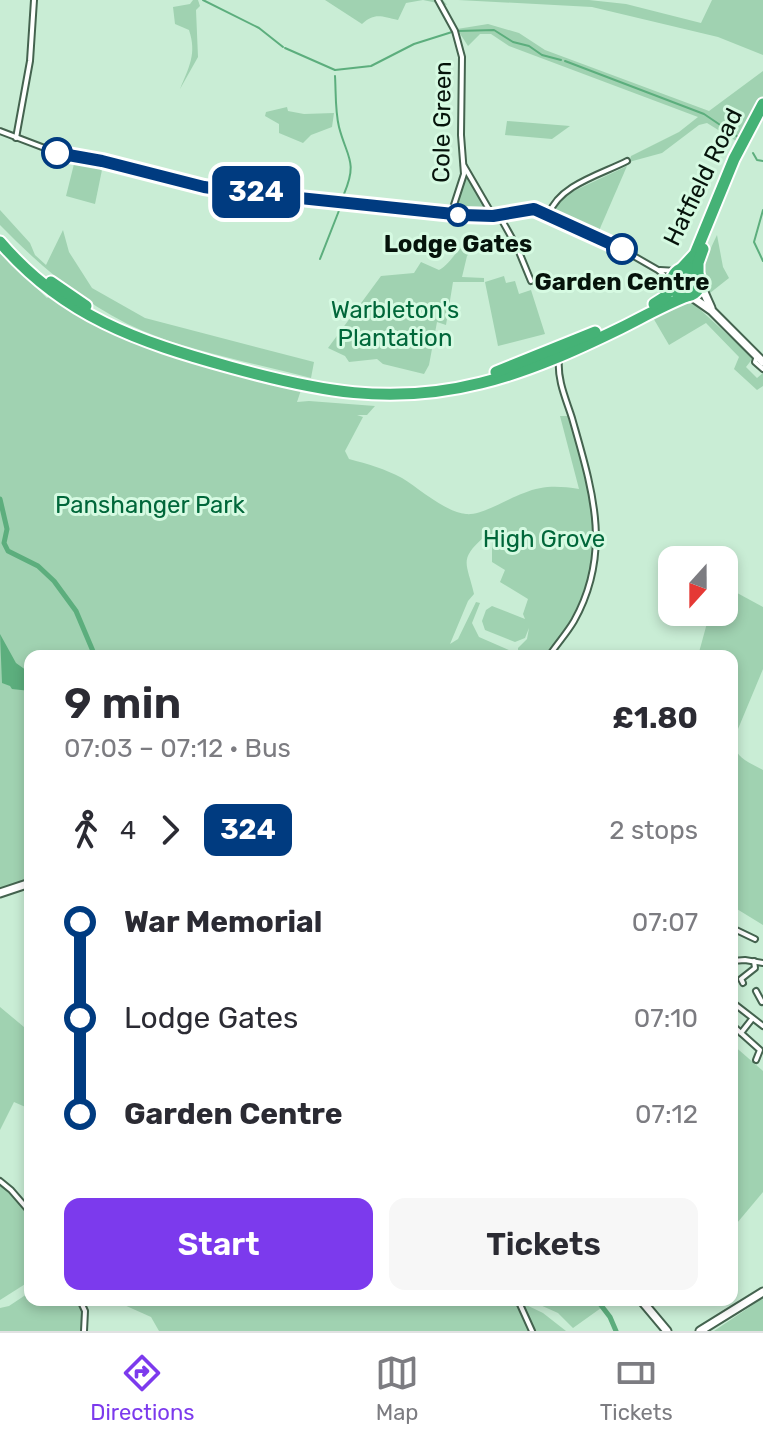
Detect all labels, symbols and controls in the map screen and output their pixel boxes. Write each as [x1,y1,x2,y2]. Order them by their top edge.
street label: Cole Green [427,61,457,183]
street label: Hatfield Road [658,104,748,250]
unlabelled marker [42,138,72,168]
line badge: 324 [210,166,302,218]
text: 324 [228,175,284,208]
marker: Lodge Gates [447,204,469,226]
place label: Lodge Gates [384,230,532,258]
marker: Garden Centre [607,234,637,264]
place label: Garden Centre [535,268,709,296]
park label: Warbleton's Plantation [331,296,459,352]
park label: Panshanger Park [55,491,245,519]
park label: High Grove [483,525,605,553]
north arrow [658,546,738,626]
map controls [658,546,738,626]
text: 9 min [64,677,181,729]
text: £1.80 [612,700,698,736]
text: 07:03 – 07:12 · Bus [64,733,291,764]
icon: walk [64,808,108,852]
icon: forward [148,808,192,852]
text: 324 [220,813,276,846]
text: 4 [120,815,136,846]
text: 2 stops [609,815,698,846]
text: War Memorial [124,904,322,940]
text: 07:07 [632,907,698,938]
text: Lodge Gates [124,1000,298,1036]
text: 07:10 [634,1003,698,1034]
text: Garden Centre [124,1096,343,1132]
text: 07:12 [635,1099,698,1130]
button: Start [64,1198,373,1290]
button: Tickets [389,1198,698,1290]
tab: Directions [90,1351,194,1426]
tab: Map [375,1351,419,1426]
tab: Tickets [600,1351,673,1426]

